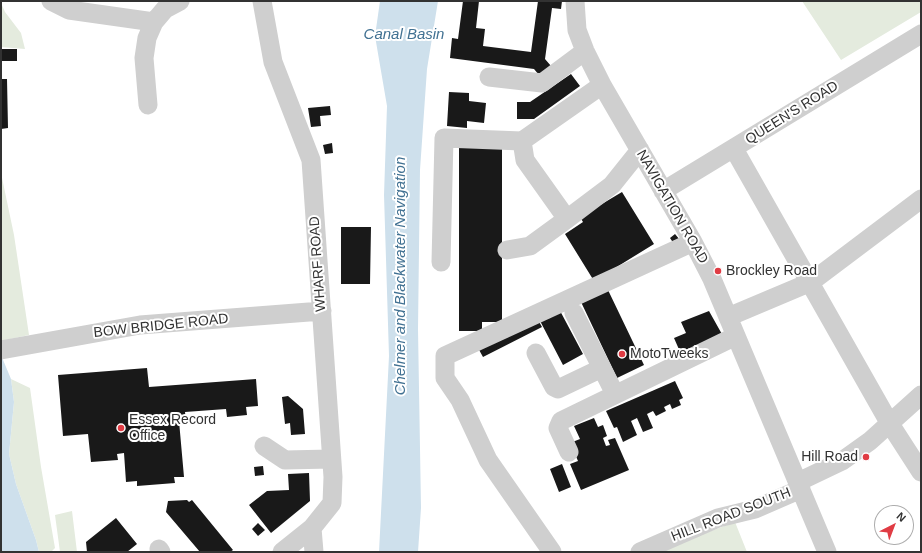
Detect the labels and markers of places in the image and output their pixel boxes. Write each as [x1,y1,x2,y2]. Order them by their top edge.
place label: Brockley Road [726,263,817,279]
marker: Brockley Road [713,266,723,276]
place label: MotoTweeks [630,346,709,362]
marker: MotoTweeks [617,349,627,359]
place label: Essex Record Office [129,412,216,444]
marker: Essex Record Office [116,423,126,433]
place label: Hill Road [801,449,858,465]
marker: Hill Road [861,452,871,462]

